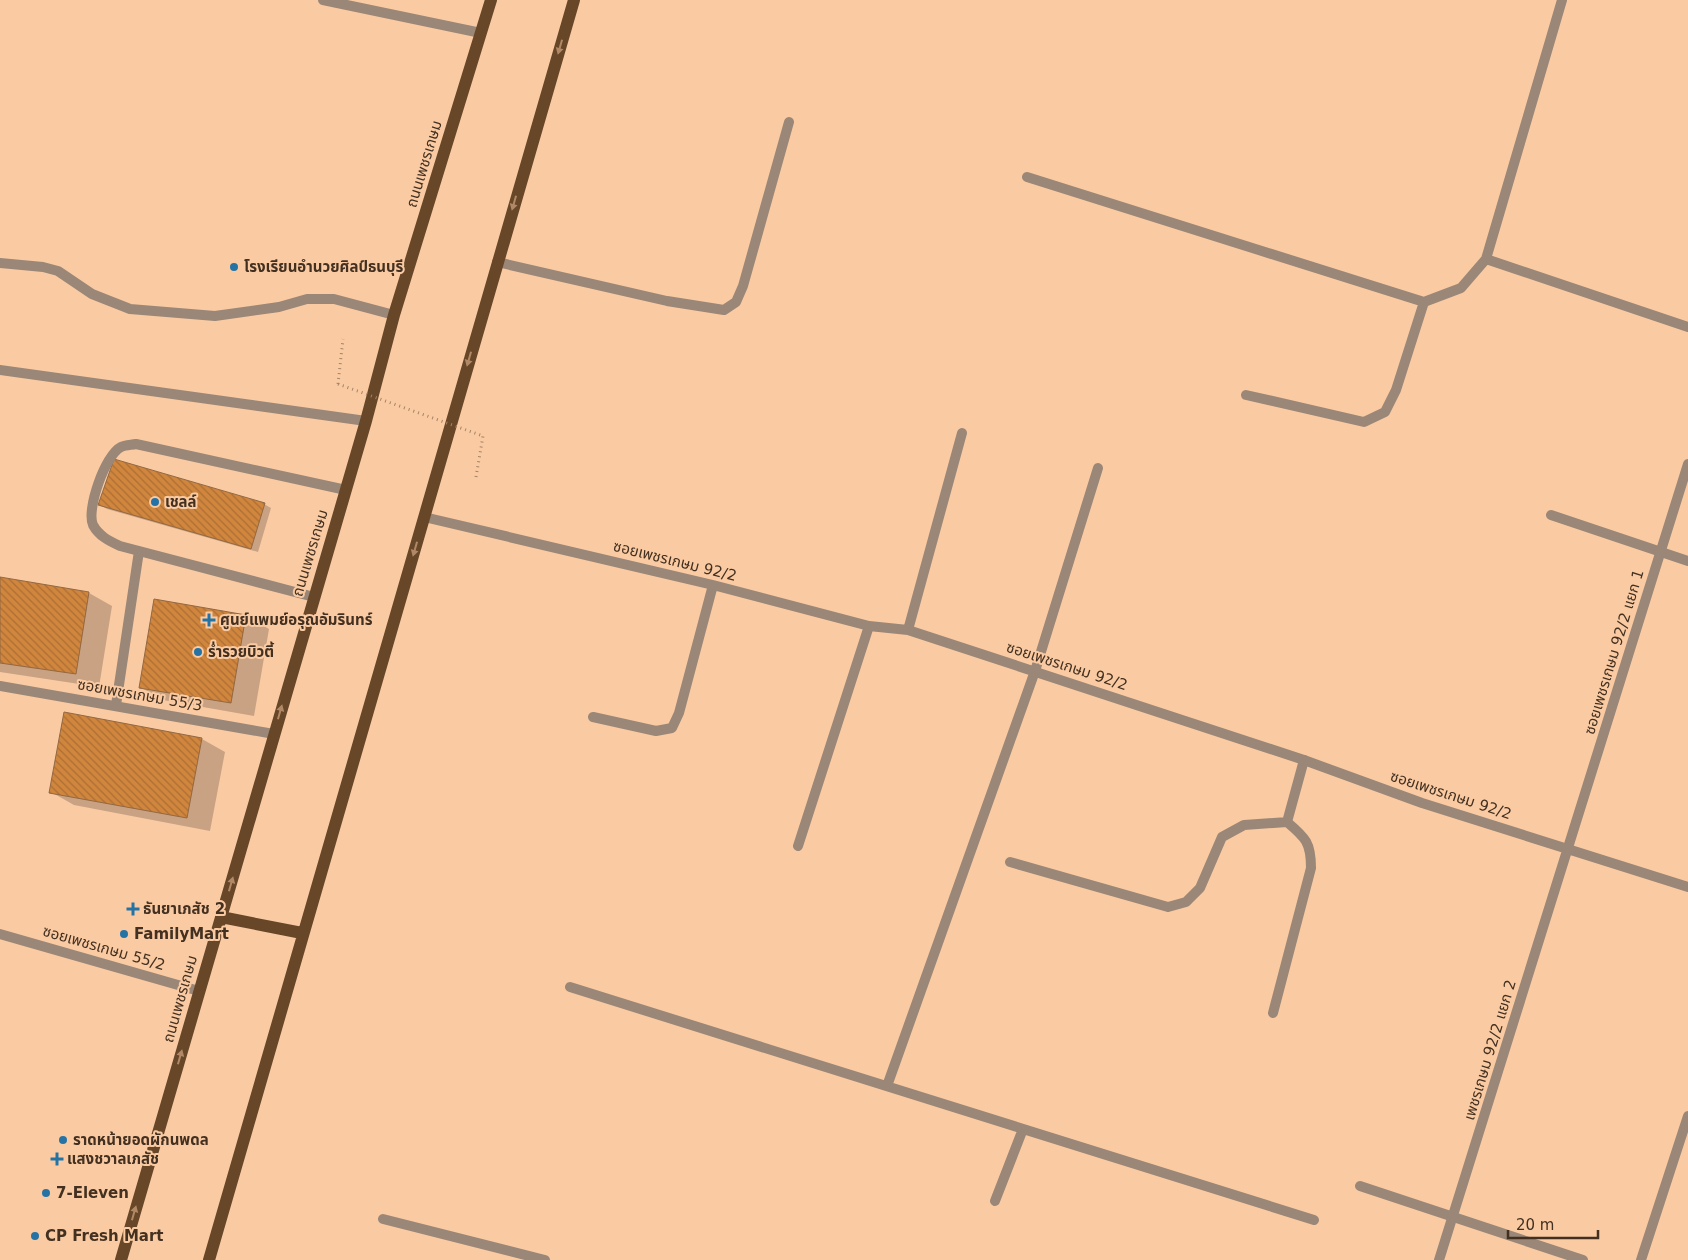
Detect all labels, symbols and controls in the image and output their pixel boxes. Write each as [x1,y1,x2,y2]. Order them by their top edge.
one-way arrow [556,39,564,54]
street label: ถนนเพชรเกษม [402,118,446,210]
one-way arrow [510,195,518,210]
place label: โรงเรียนอำนวยศิลป์ธนบุรี [244,258,403,276]
marker: โรงเรียนอำนวยศิลป์ธนบุรี [228,261,240,273]
one-way arrow [465,351,473,366]
place label: เชลล์ [165,493,197,511]
marker: เชลล์ [149,496,161,508]
street label: ถนนเพชรเกษม [288,507,332,599]
street label: ซอยเพชรเกษม 92/2 [611,537,739,585]
one-way arrow [410,541,418,556]
street label: ซอยเพชรเกษม 92/2 แยก 1 [1580,567,1648,737]
place label: ศูนย์แพมย์อรุณอัมรินทร์ [220,611,373,630]
marker: ศูนย์แพมย์อรุณอัมรินทร์ [202,613,216,627]
street label: ซอยเพชรเกษม 92/2 [1004,638,1130,694]
place label: ร่ำรวยบิวตี้ [208,641,275,661]
marker: ร่ำรวยบิวตี้ [192,646,204,658]
street label: ซอยเพชรเกษม 55/3 [76,675,204,715]
one-way arrow [277,704,285,719]
street label: ซอยเพชรเกษม 92/2 [1388,767,1514,823]
one-way arrow [227,877,235,892]
place label: ธันยาเภสัช 2 [143,900,225,918]
marker: ธันยาเภสัช 2 [127,903,139,915]
street label: ซอยเพชรเกษม 55/2 [41,922,167,974]
place label: FamilyMart [134,925,229,943]
marker: FamilyMart [118,928,130,940]
street label: ถนนเพชรเกษม [159,953,201,1045]
street label: เพชรเกษม 92/2 แยก 2 [1460,978,1520,1122]
one-way arrow [176,1050,184,1065]
place label: ราดหน้ายอดผักนพดล [73,1131,209,1149]
marker: ราดหน้ายอดผักนพดล [57,1134,69,1146]
place label: แสงชวาลเภสัช [67,1150,159,1168]
marker: แสงชวาลเภสัช [51,1153,63,1165]
place label: 7-Eleven [56,1184,129,1202]
marker: 7-Eleven [40,1187,52,1199]
one-way arrow [131,1206,139,1221]
scale bar [1508,1208,1598,1240]
text: 20 m [1516,1216,1554,1234]
place label: CP Fresh Mart [45,1227,164,1245]
marker: CP Fresh Mart [29,1230,41,1242]

